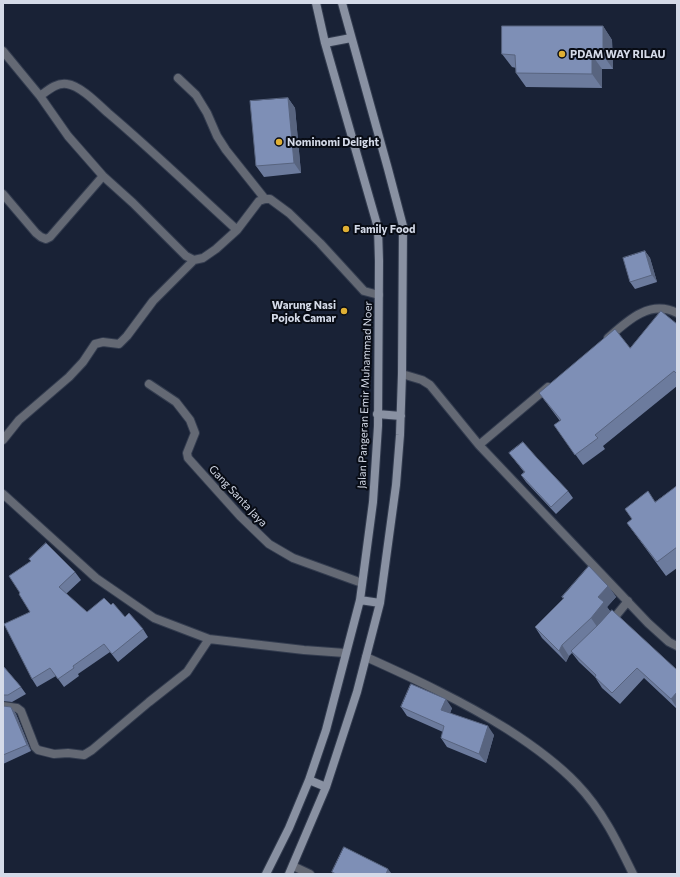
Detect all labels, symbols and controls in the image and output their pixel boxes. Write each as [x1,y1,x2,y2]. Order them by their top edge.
place label: PDAM WAY RILAU [570,47,666,61]
marker: PDAM WAY RILAU [557,49,567,59]
place label: Nominomi Delight [287,135,379,149]
marker: Nominomi Delight [274,137,284,147]
place label: Family Food [354,222,416,236]
marker: Family Food [341,224,351,234]
place label: Warung Nasi Pojok Camar [271,298,336,324]
street label: Jalan Pangeran Emir Muhammad Noer [355,301,375,489]
marker: Warung Nasi Pojok Camar [339,306,349,316]
street label: Gang Santa Jaya [206,463,270,529]

